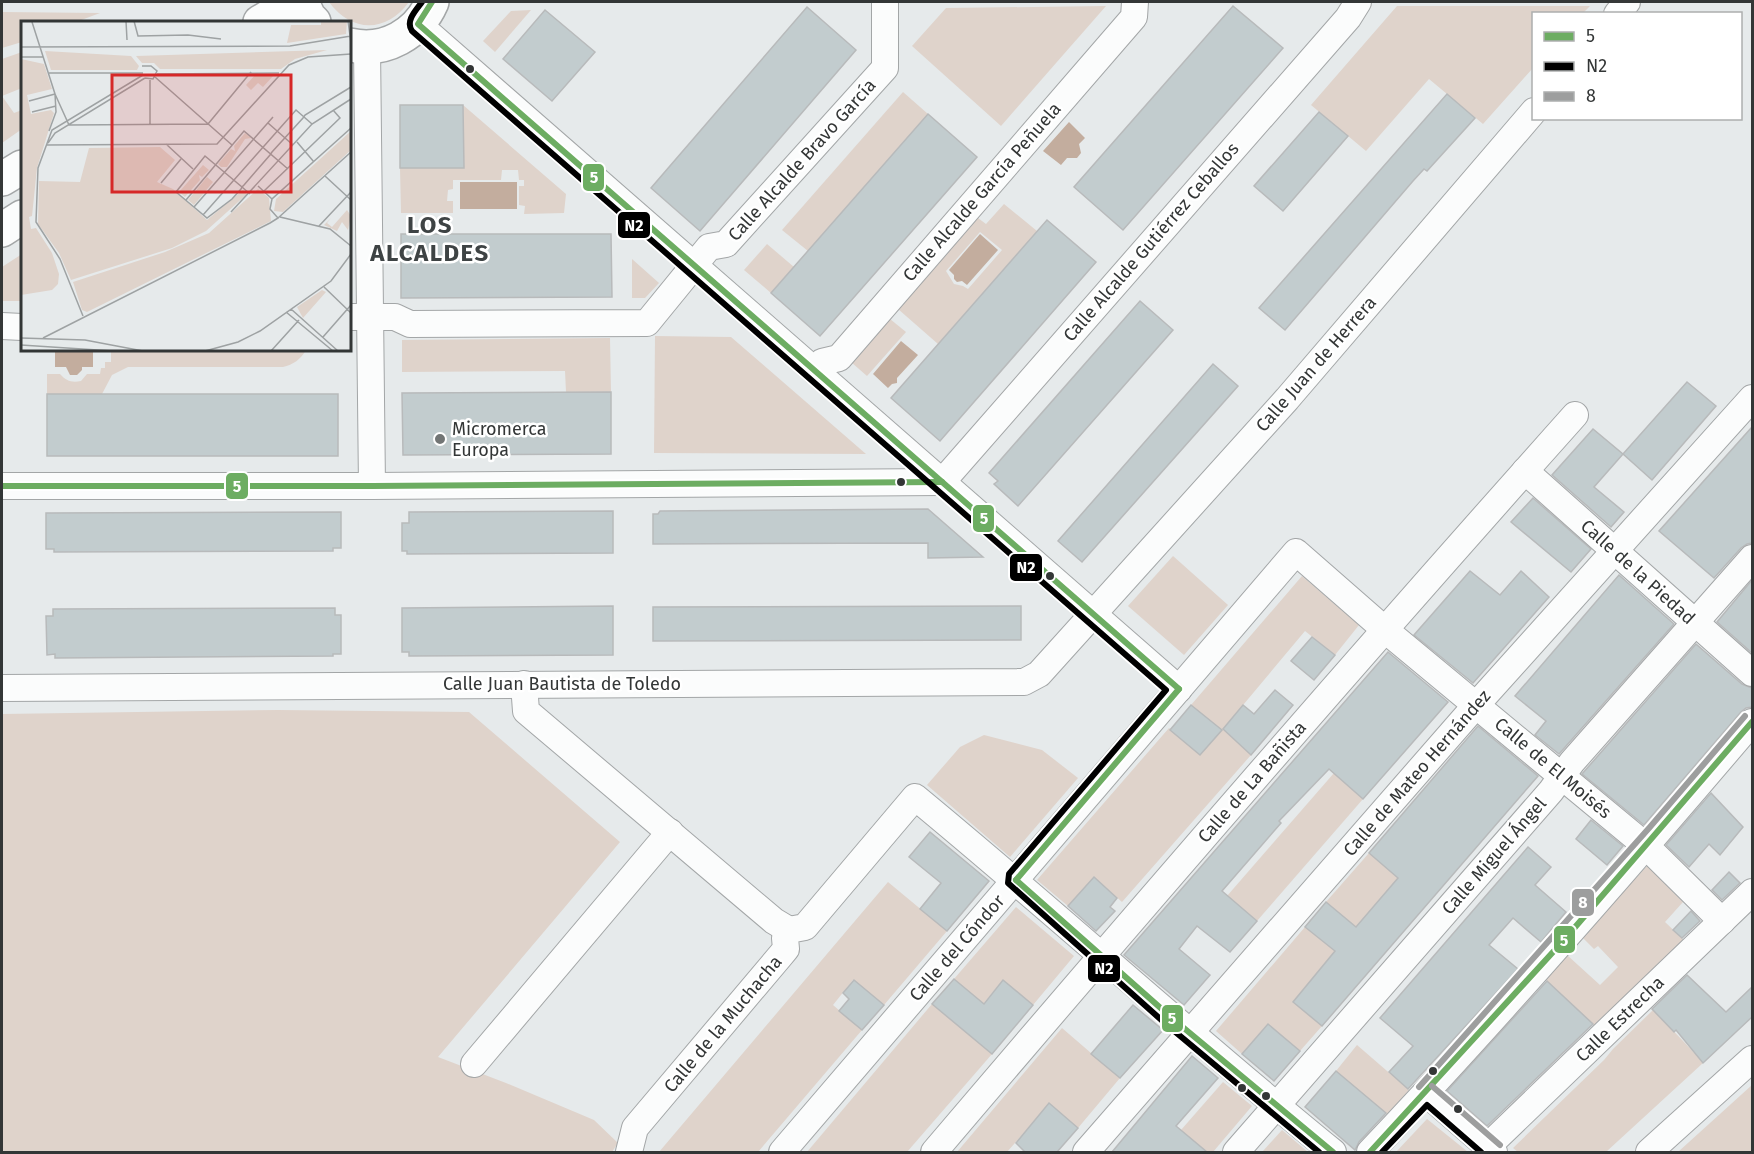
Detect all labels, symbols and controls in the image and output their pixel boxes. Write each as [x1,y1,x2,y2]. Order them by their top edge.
legend [1532,12,1742,120]
inset map [21,21,351,351]
text: 5 [1586,25,1595,47]
text: N2 [1586,55,1607,77]
unlabelled marker [464,63,476,75]
street label: Calle Alcalde Bravo García [723,74,881,246]
text: 8 [1586,85,1596,107]
street label: Calle Alcalde García Peñuela [898,98,1066,286]
street label: Calle Alcalde Gutiérrez Ceballos [1059,138,1243,346]
line badge: 5 [582,163,605,192]
text: 5 [590,168,599,187]
district label: LOS ALCALDES [369,211,490,267]
line badge: N2 [617,211,651,239]
text: N2 [625,216,643,235]
street label: Calle Juan de Herrera [1251,292,1381,436]
place label: Micromerca Europa [452,418,546,461]
marker: Micromerca Europa [433,432,447,446]
line badge: 5 [225,472,249,500]
unlabelled marker [895,476,907,488]
text: 5 [233,477,242,496]
line badge: 5 [972,504,995,533]
text: 5 [980,509,989,528]
street label: Calle de la Piedad [1576,515,1700,629]
line badge: N2 [1009,553,1043,582]
text: N2 [1017,558,1035,577]
unlabelled marker [1044,570,1056,582]
street label: Calle Juan Bautista de Toledo [443,673,681,695]
street label: Calle de Mateo Hernández [1339,685,1495,861]
street label: Calle de El Moisés [1490,713,1616,823]
street label: Calle de La Bañista [1193,717,1311,847]
street label: Calle Miguel Ángel [1436,792,1551,919]
line badge: 8 [1571,888,1595,917]
street label: Calle del Cóndor [905,890,1009,1006]
text: 8 [1578,893,1588,912]
line badge: 5 [1553,925,1576,954]
text: 5 [1560,931,1569,950]
street label: Calle de la Muchacha [659,951,787,1097]
line badge: N2 [1087,954,1121,983]
text: N2 [1095,959,1113,978]
street label: Calle Estrecha [1571,971,1669,1067]
line badge: 5 [1161,1004,1184,1033]
text: 5 [1168,1009,1177,1028]
unlabelled marker [1427,1065,1439,1077]
unlabelled marker [1236,1082,1248,1094]
unlabelled marker [1260,1090,1272,1102]
unlabelled marker [1452,1103,1464,1115]

